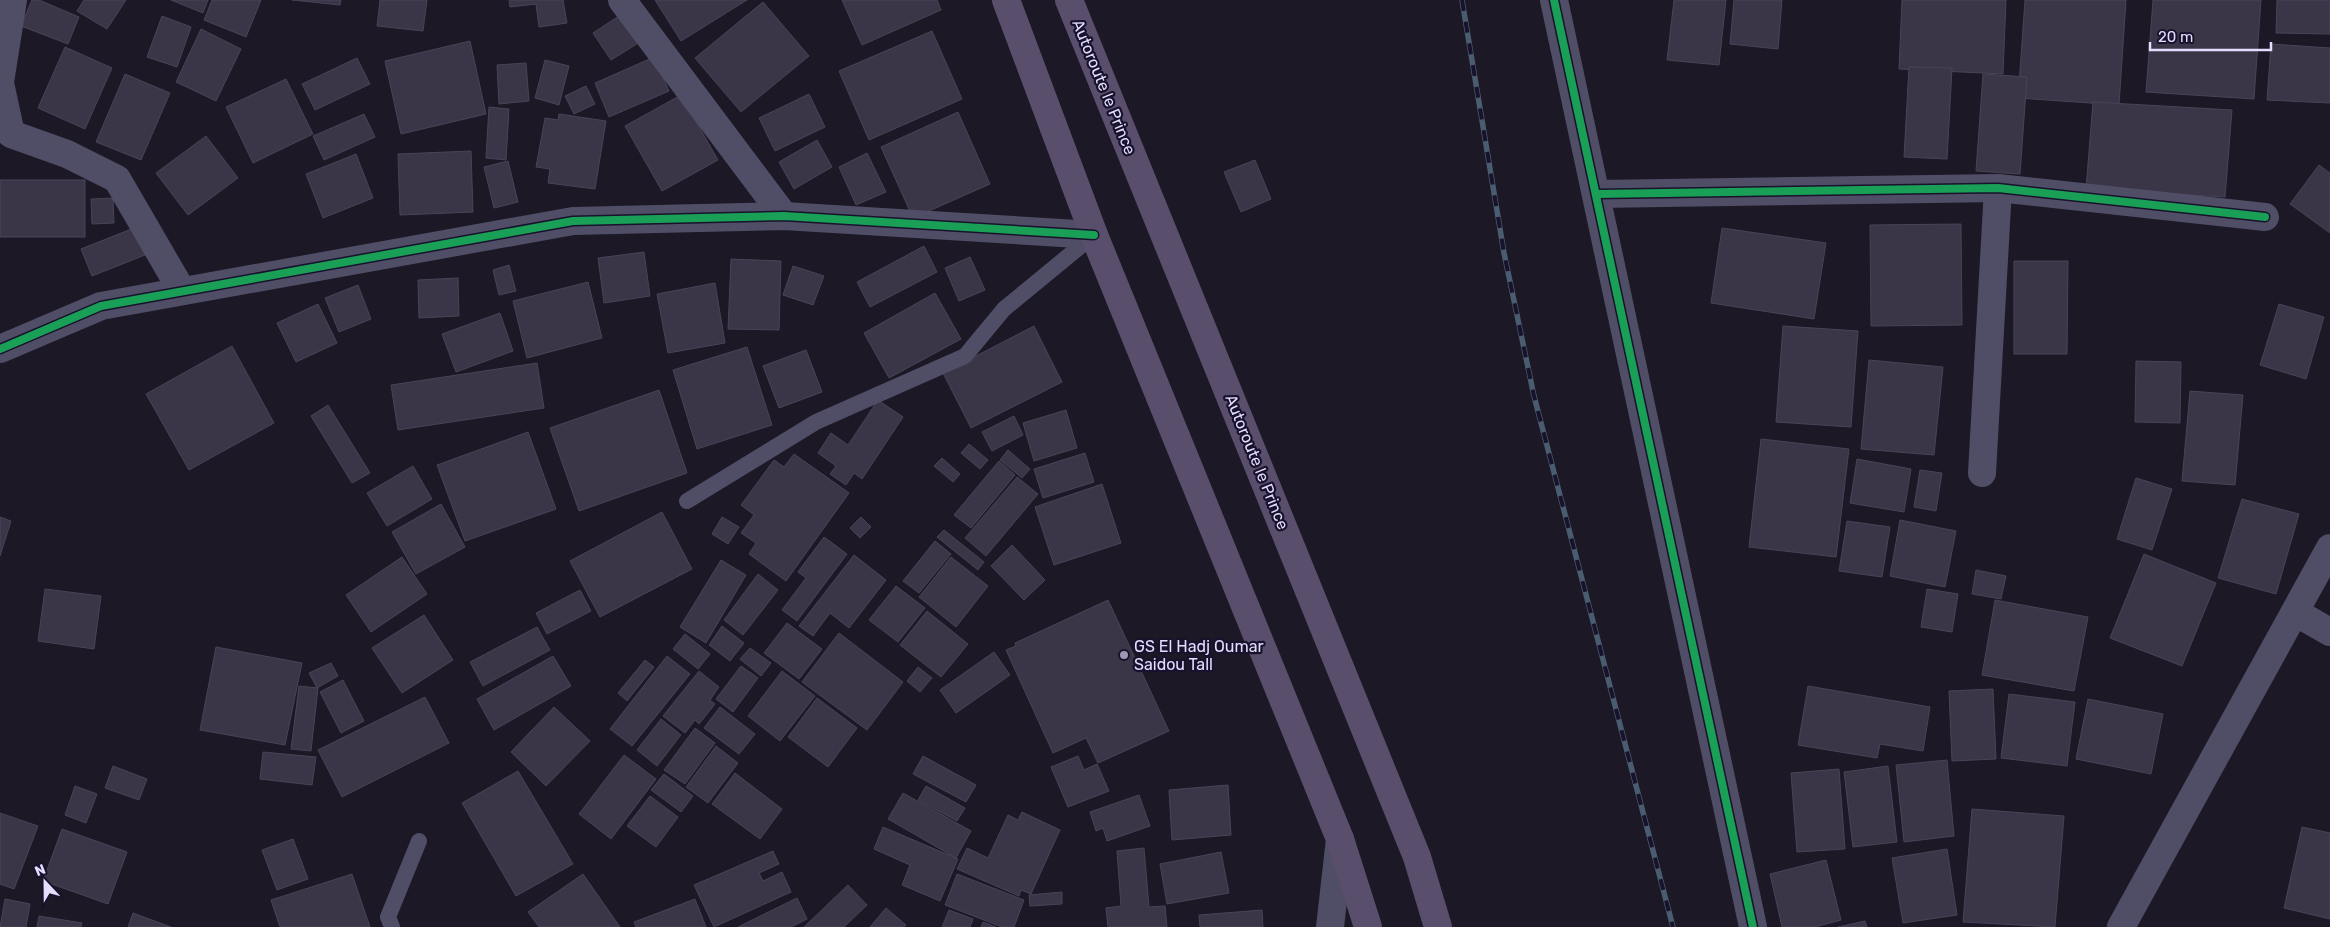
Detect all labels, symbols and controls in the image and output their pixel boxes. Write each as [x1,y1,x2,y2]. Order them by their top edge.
street label: Autoroute le Prince [1068,17,1140,157]
scale bar [2150,20,2271,52]
text: 20 m [2158,28,2193,46]
street label: Autoroute le Prince [1221,392,1293,532]
place label: GS El Hadj Oumar Saidou Tall [1134,637,1264,674]
marker: GS El Hadj Oumar Saidou Tall [1118,649,1130,661]
north arrow [20,857,70,907]
text: N [32,861,48,880]

